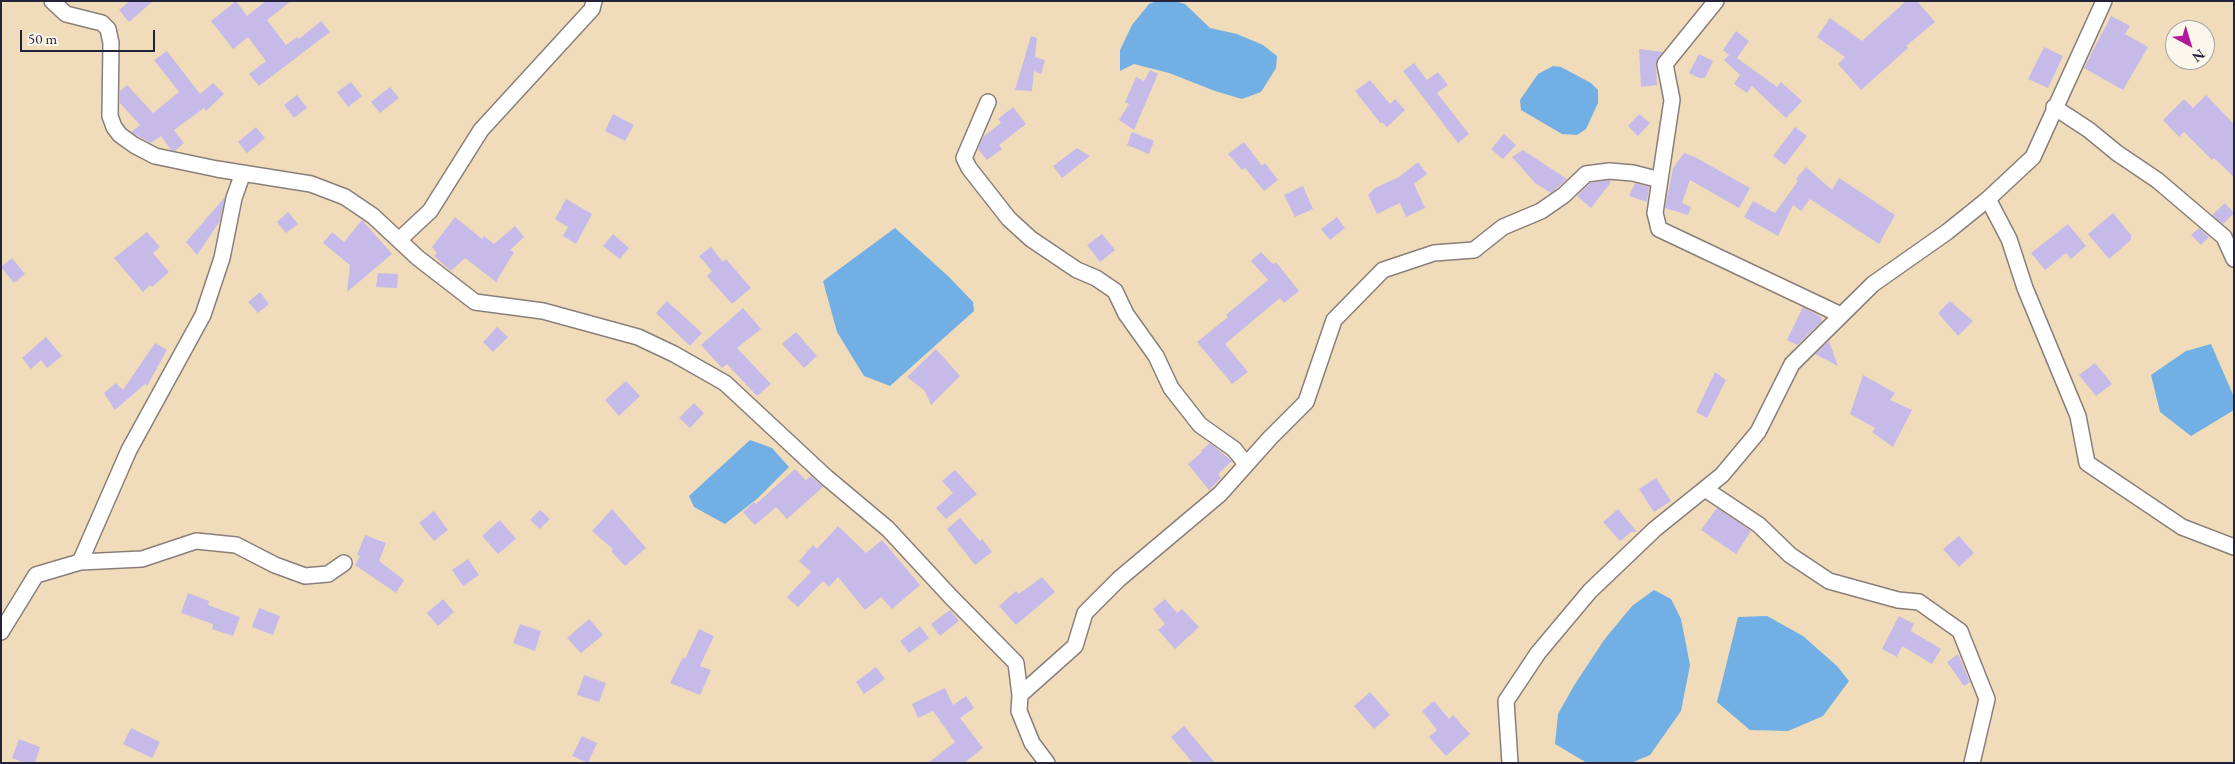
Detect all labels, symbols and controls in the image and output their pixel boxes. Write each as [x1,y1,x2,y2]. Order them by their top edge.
scale bar [22,20,158,52]
north arrow [2165,20,2215,70]
text: 50 m [28,29,57,48]
text: N [2189,45,2209,66]

